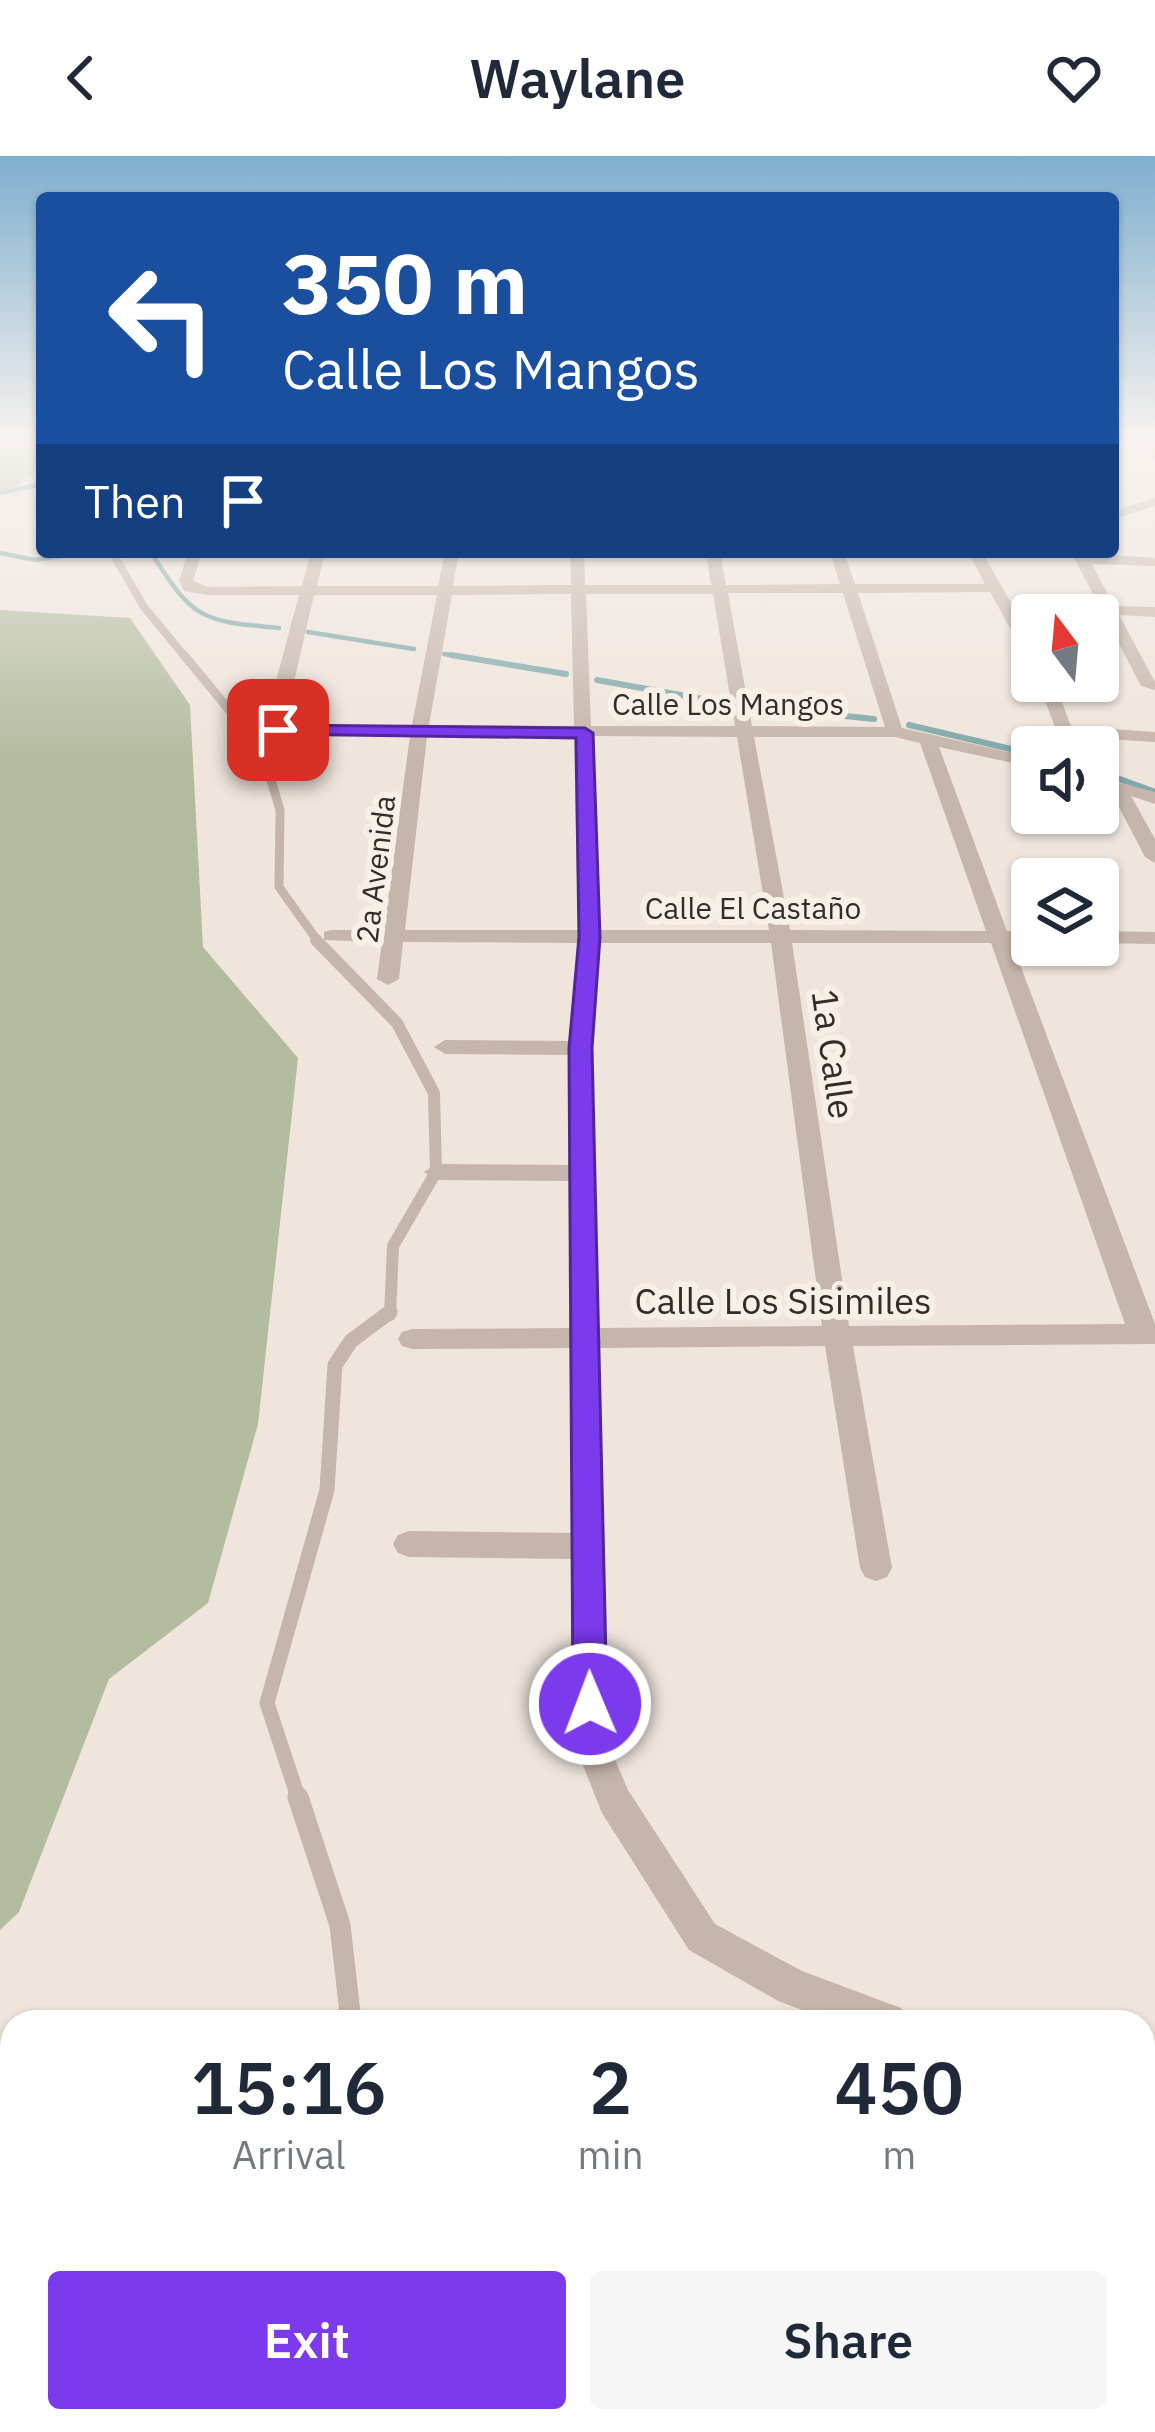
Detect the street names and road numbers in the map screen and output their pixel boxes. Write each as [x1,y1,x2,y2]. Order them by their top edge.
street label: Calle Los Mangos [612,684,844,723]
street label: 2a Avenida [347,793,403,945]
street label: Calle El Castaño [645,888,861,927]
street label: 1a Calle [802,986,866,1122]
street label: Calle Los Sisimiles [634,1277,932,1324]

